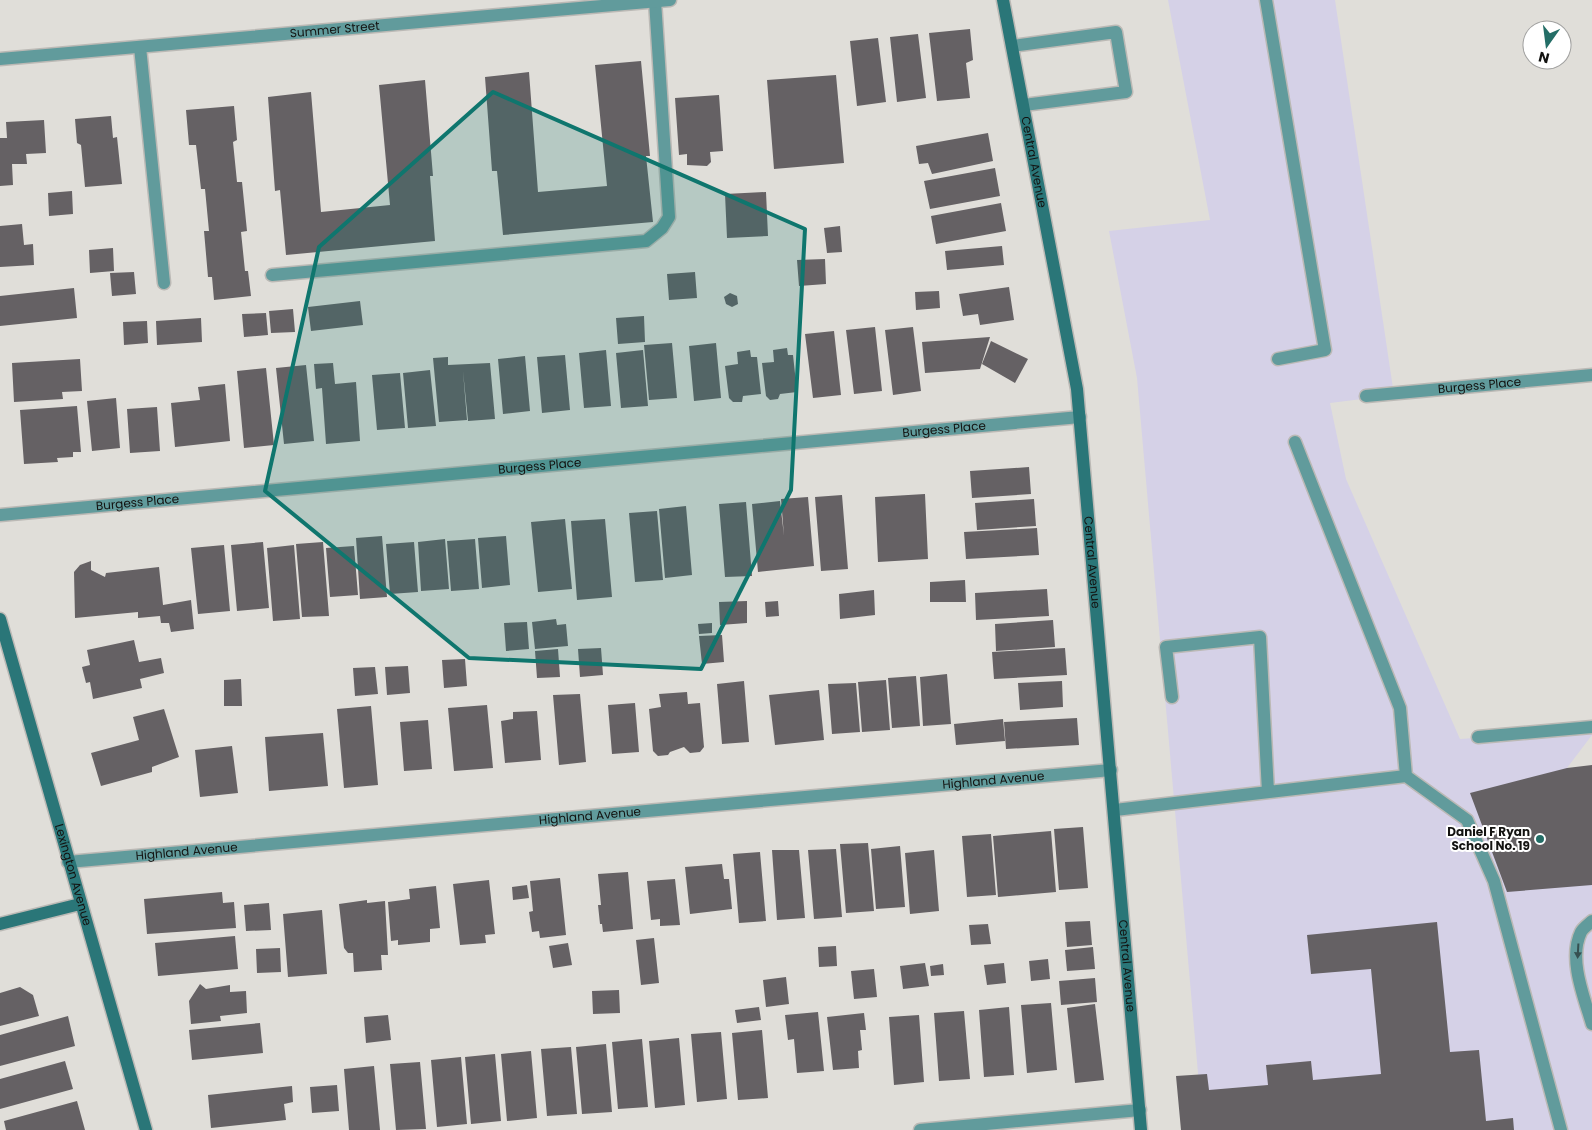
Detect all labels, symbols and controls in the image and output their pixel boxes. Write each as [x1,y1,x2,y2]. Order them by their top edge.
street label: Summer Street [289,17,380,41]
north arrow [1522,20,1572,70]
text: N [1536,47,1551,69]
street label: Central Avenue [1017,115,1051,209]
street label: Burgess Place [1437,373,1522,397]
street label: Burgess Place [902,417,986,441]
street label: Burgess Place [497,453,582,478]
street label: Burgess Place [95,490,180,514]
street label: Central Avenue [1080,515,1105,609]
street label: Highland Avenue [942,767,1045,793]
street label: Highland Avenue [538,802,642,828]
street label: Lexington Avenue [51,822,96,928]
place label: Daniel F Ryan School No. 19 [1447,823,1530,854]
marker: Daniel F Ryan School No. 19 [1534,833,1546,845]
street label: Highland Avenue [135,838,238,864]
street label: Central Avenue [1115,919,1140,1013]
one-way arrow [1573,944,1581,960]

